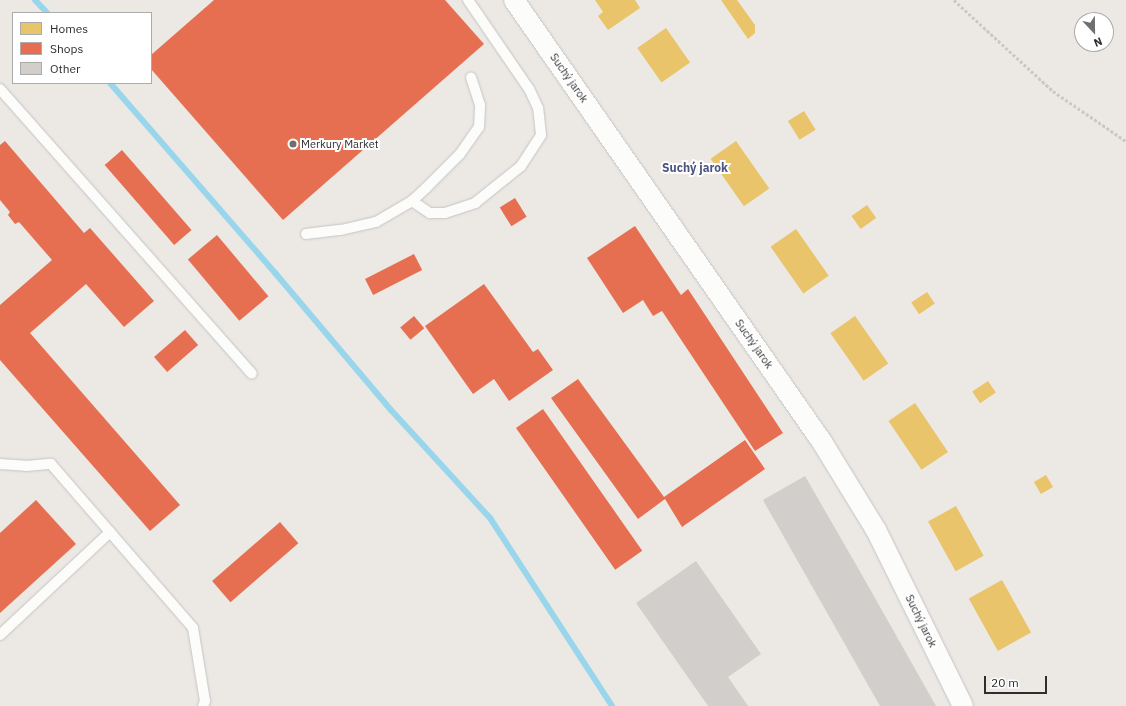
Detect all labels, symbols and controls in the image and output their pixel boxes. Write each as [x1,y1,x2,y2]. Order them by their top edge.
legend [12,12,152,84]
north arrow [1074,12,1114,52]
text: Homes [50,21,88,36]
text: N [1092,34,1104,50]
text: Shops [50,41,83,56]
street label: Suchý jarok [547,51,591,105]
text: Other [50,61,81,76]
place label: Merkury Market [301,137,379,151]
marker: Merkury Market [288,139,298,149]
district label: Suchý jarok [662,161,728,175]
street label: Suchý jarok [732,317,776,371]
street label: Suchý jarok [903,593,939,649]
scale bar [986,668,1049,694]
text: 20 m [991,675,1019,690]

